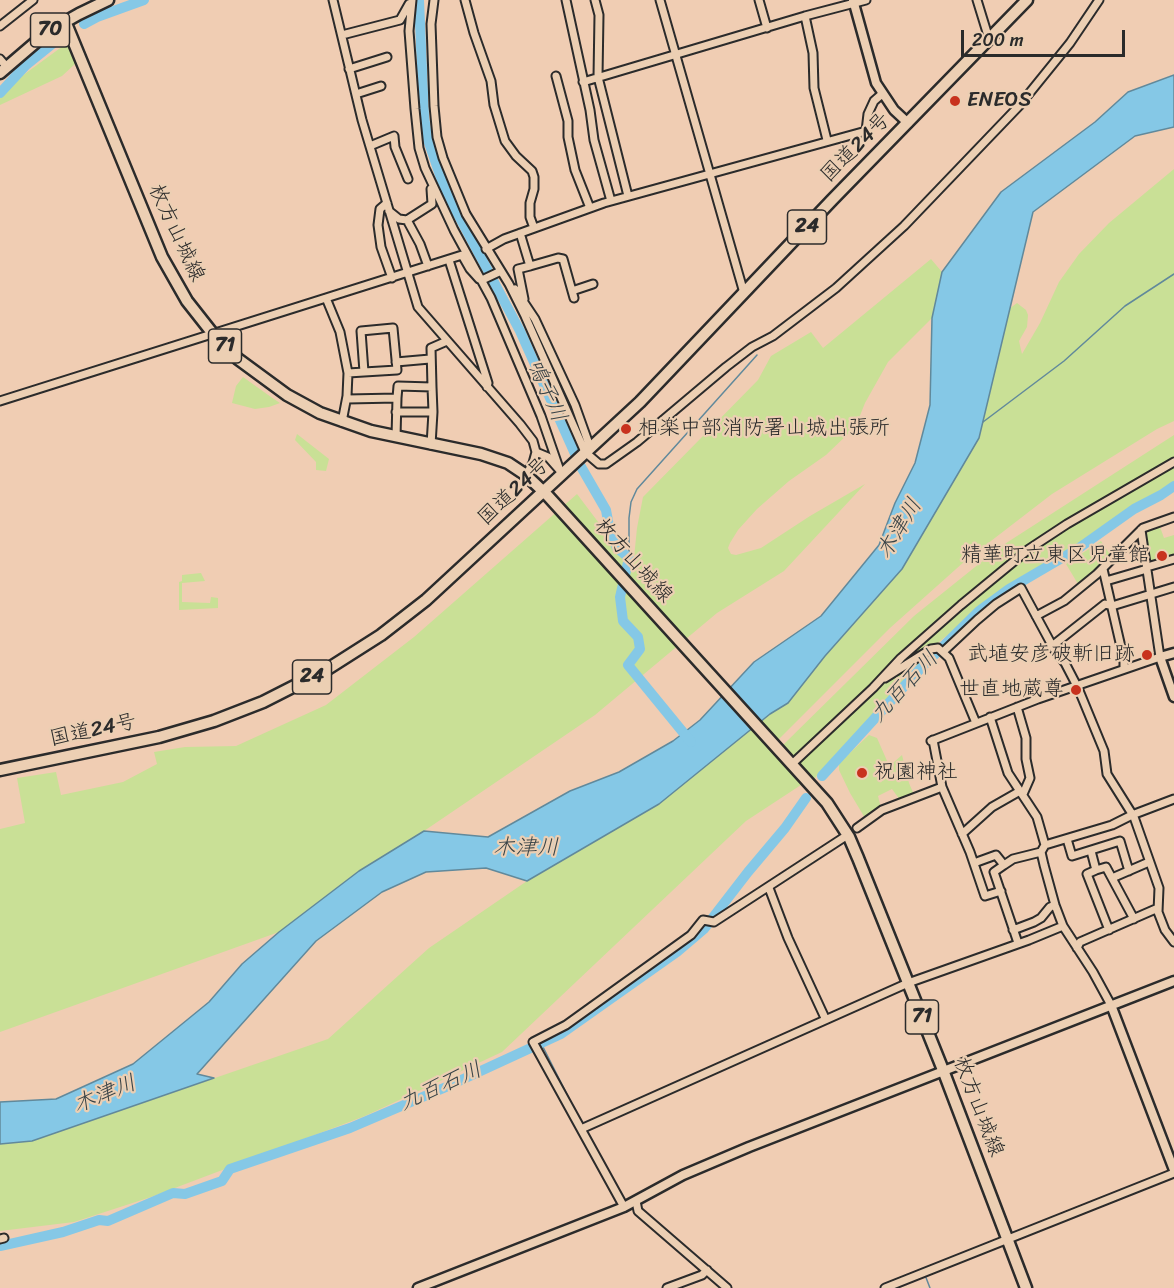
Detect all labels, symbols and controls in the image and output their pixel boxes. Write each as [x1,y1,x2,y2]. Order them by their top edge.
road number: 70 [31,13,70,47]
scale bar [964,18,1128,56]
text: 200 m [972,24,1024,56]
place label: ENEOS [967,88,1032,114]
marker: ENEOS [948,94,962,108]
street label: 国道24号 [816,108,896,188]
street label: 枚方山城線 [142,180,210,286]
road number: 24 [788,210,826,244]
road number: 71 [208,329,242,363]
water label: 鳴子川 [521,355,571,427]
place label: 相楽中部消防署山城出張所 [638,416,890,442]
marker: 相楽中部消防署山城出張所 [619,422,633,436]
street label: 国道24号 [473,453,555,531]
water label: 木津川 [872,494,928,564]
street label: 枚方山城線 [589,514,677,608]
place label: 精華町立東区児童館 [961,543,1150,569]
marker: 精華町立東区児童館 [1155,549,1169,563]
place label: 武埴安彦破斬旧跡 [967,642,1135,668]
water label: 九百石川 [865,646,945,728]
marker: 武埴安彦破斬旧跡 [1140,648,1154,662]
road number: 24 [292,660,332,694]
place label: 世直地蔵尊 [959,677,1064,703]
marker: 世直地蔵尊 [1069,683,1083,697]
street label: 国道24号 [47,710,139,752]
place label: 祝園神社 [874,760,958,786]
marker: 祝園神社 [855,766,869,780]
water label: 木津川 [493,835,559,861]
road number: 71 [906,1000,938,1034]
street label: 枚方山城線 [947,1053,1009,1161]
water label: 九百石川 [395,1057,487,1117]
water label: 木津川 [69,1070,141,1120]

